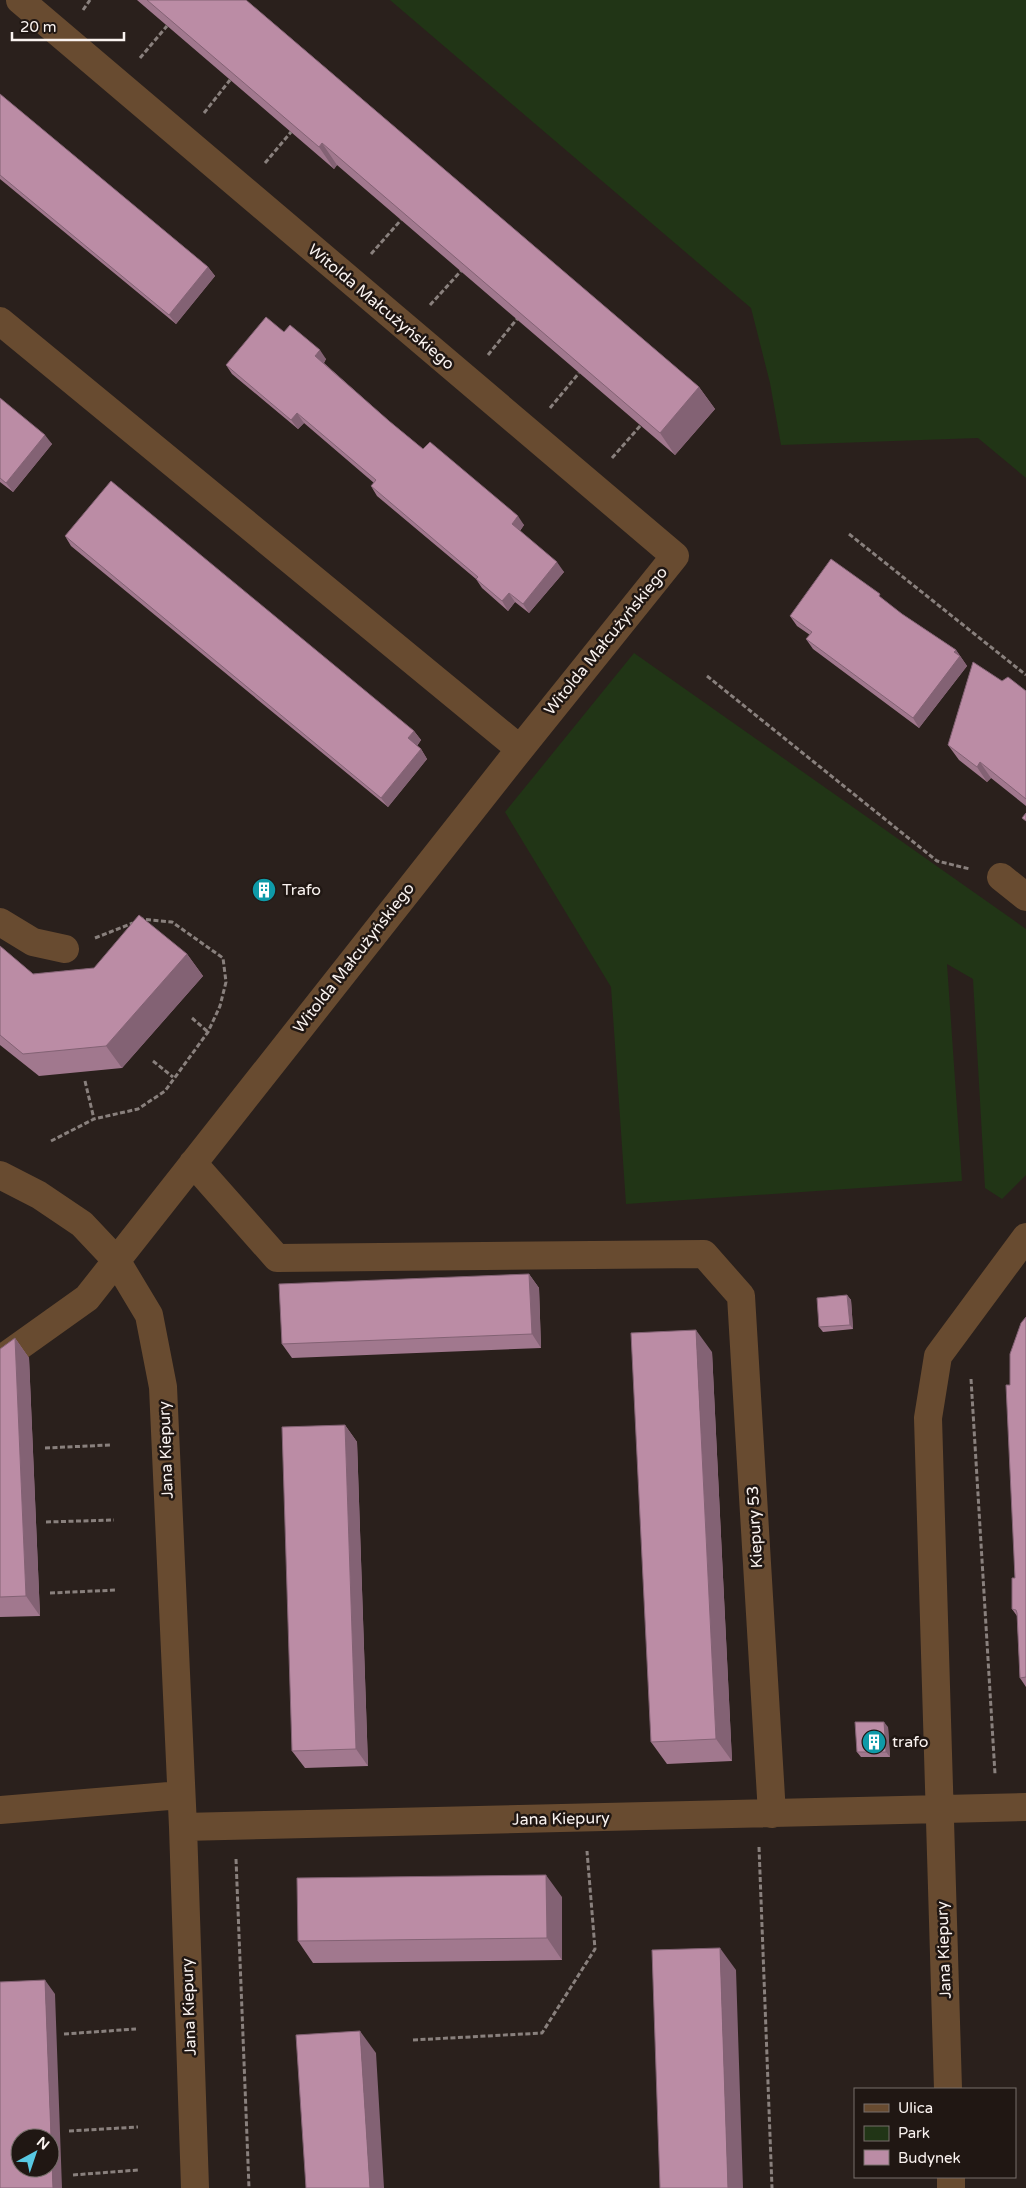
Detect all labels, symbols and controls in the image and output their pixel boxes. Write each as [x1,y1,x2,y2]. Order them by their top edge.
scale bar [12,10,125,42]
text: 20 m [20,18,57,36]
street label: Witolda Małcużyńskiego [304,240,458,374]
street label: Witolda Małcużyńskiego [540,563,672,719]
building icon: Trafo [251,877,277,903]
street label: Witolda Małcużyńskiego [289,879,419,1037]
place label: Trafo [282,880,321,900]
street label: Jana Kiepury [154,1400,178,1499]
street label: Kiepury 53 [743,1485,767,1569]
building icon: trafo [861,1729,887,1755]
place label: trafo [892,1732,928,1752]
street label: Jana Kiepury [512,1808,610,1830]
street label: Jana Kiepury [932,1900,956,1999]
street label: Jana Kiepury [177,1957,201,2056]
legend [854,2088,1016,2178]
text: Ulica [898,2099,933,2117]
text: Park [898,2124,930,2142]
north arrow [10,2128,60,2178]
text: N [33,2133,53,2154]
text: Budynek [898,2149,961,2167]

